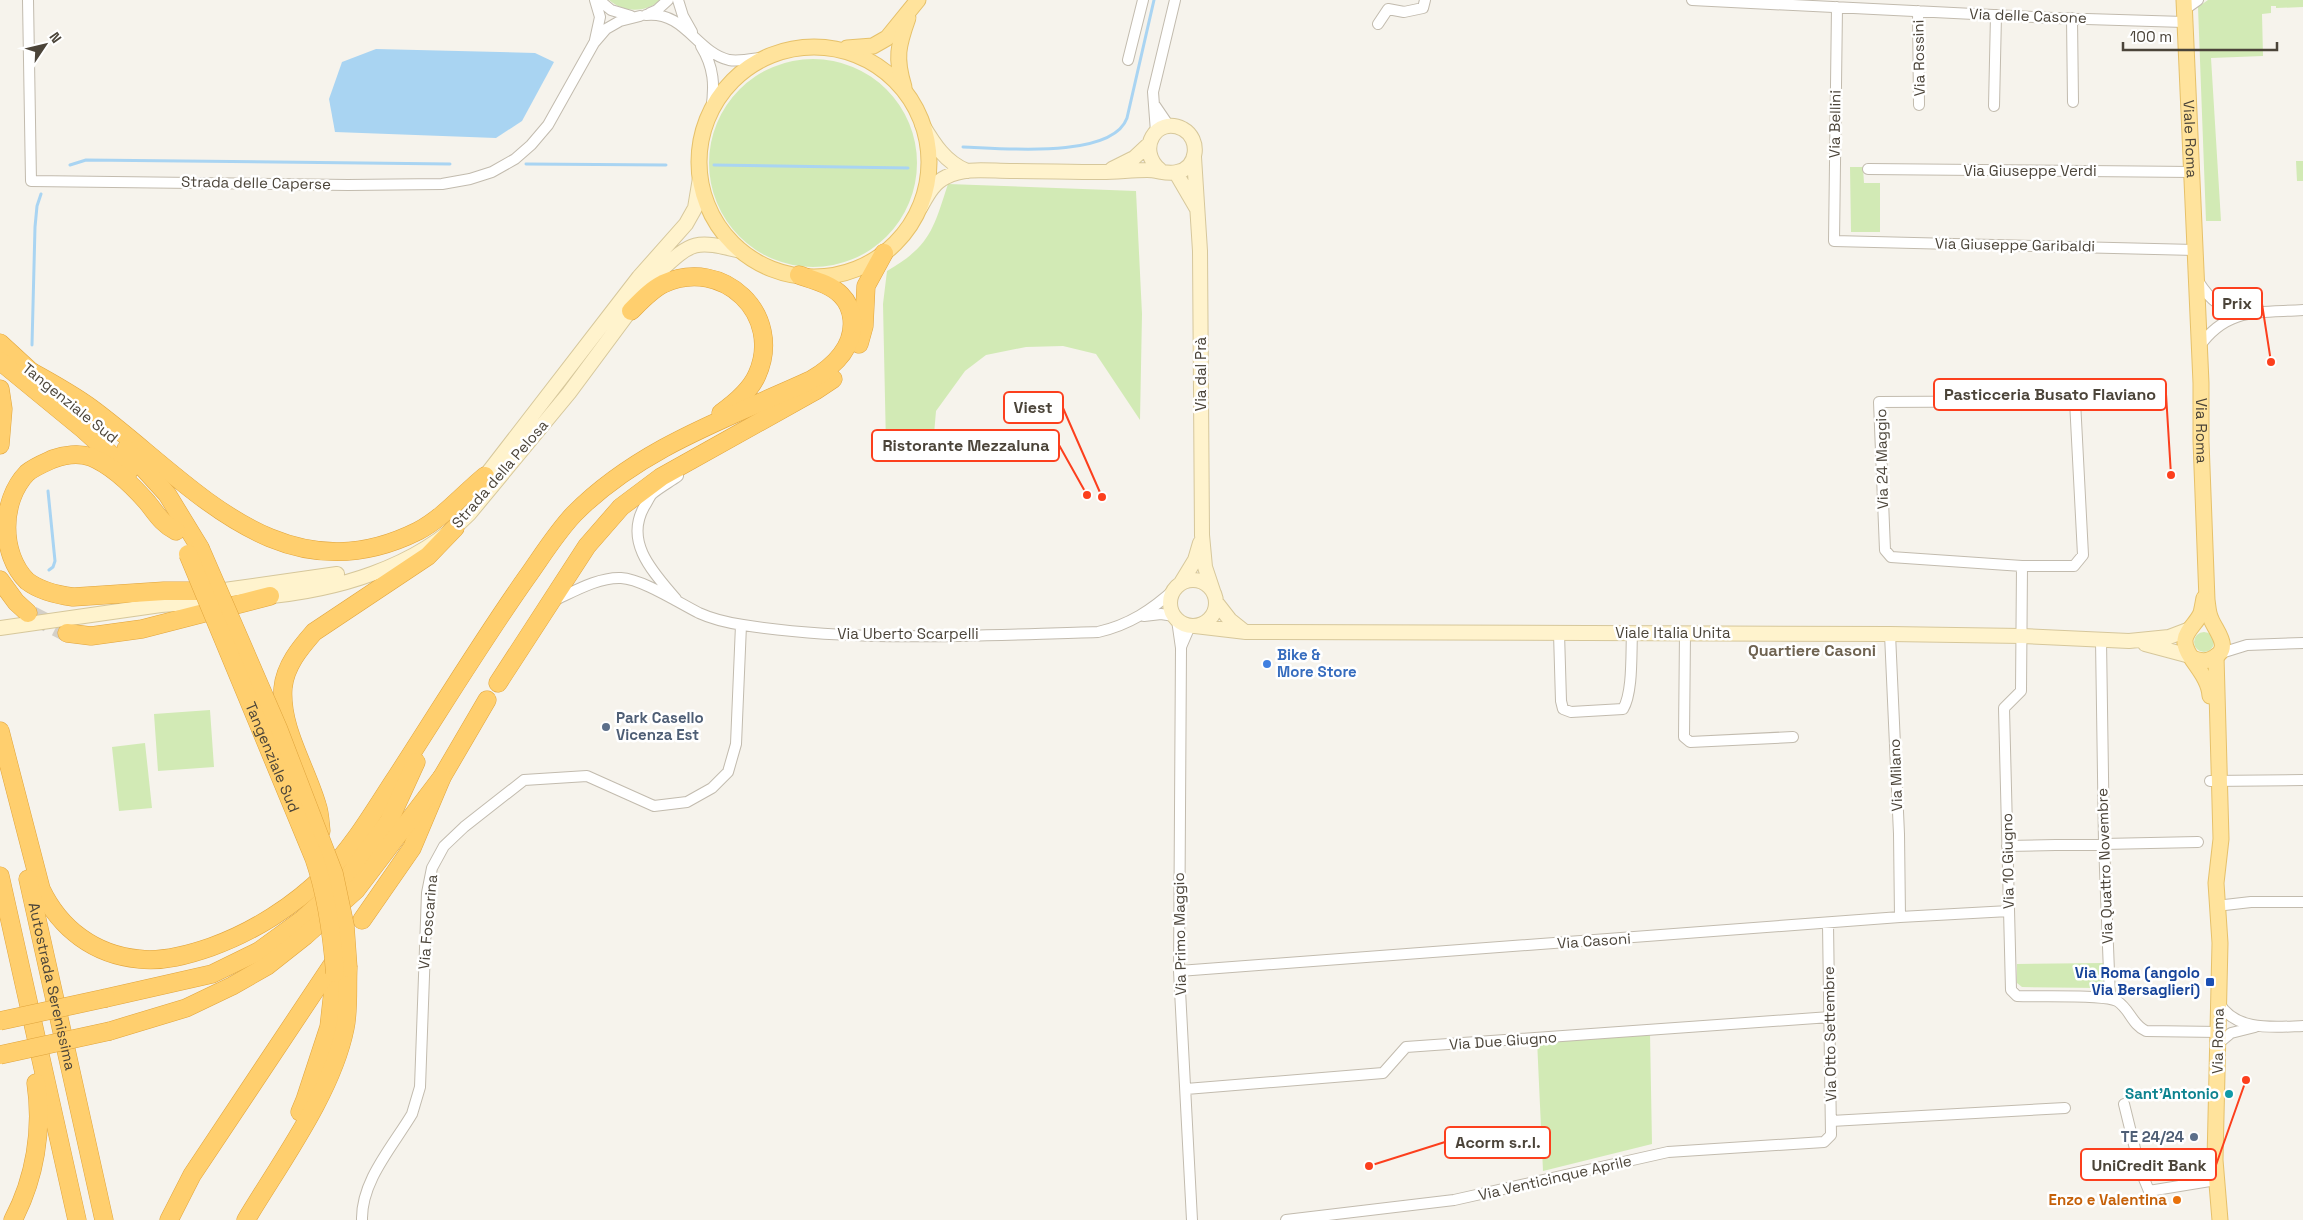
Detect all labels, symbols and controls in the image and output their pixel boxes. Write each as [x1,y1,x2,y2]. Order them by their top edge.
street label: Via delle Casone [1969,4,2087,27]
north arrow [20,20,70,70]
street label: Via Rossini [1908,20,1929,96]
scale bar [2123,20,2277,52]
text: 100 m [2130,27,2172,46]
text: N [46,29,66,47]
street label: Via Bellini [1824,90,1845,158]
street label: Viale Roma [2179,99,2202,179]
street label: Via Giuseppe Verdi [1963,161,2097,180]
street label: Strada delle Caperse [181,172,331,193]
street label: Via Giuseppe Garibaldi [1935,234,2095,255]
callout: Prix [2213,288,2262,319]
text: Prix [2222,293,2252,314]
street label: Via dal Prà [1191,336,1210,411]
street label: Tangenziale Sud [19,358,122,447]
callout: Pasticceria Busato Flaviano [1934,379,2166,410]
text: Pasticceria Busato Flaviano [1944,384,2156,405]
callout: Viest [1004,392,1063,423]
text: Viest [1014,397,1052,418]
street label: Via Roma [2192,398,2212,464]
street label: Via 24 Maggio [1871,408,1892,510]
street label: Strada della Pelosa [447,415,552,532]
callout: Ristorante Mezzaluna [872,430,1059,461]
text: Ristorante Mezzaluna [883,435,1049,456]
street label: Viale Italia Unita [1615,623,1731,642]
street label: Via Uberto Scarpelli [837,624,979,643]
district label: Quartiere Casoni [1748,640,1876,661]
place label: Bike & More Store [1277,645,1357,681]
marker: Bike & More Store [1261,658,1273,670]
street label: Tangenziale Sud [241,699,304,815]
place label: Park Casello Vicenza Est [616,708,704,744]
marker: Park Casello Vicenza Est [600,721,612,733]
street label: Via Milano [1885,738,1906,812]
street label: Via Quattro Novembre [2092,788,2117,944]
street label: Via 10 Giugno [1997,813,2018,909]
street label: Via Primo Maggio [1169,872,1190,996]
street label: Via Foscarina [414,873,441,970]
street label: Autostrada Serenissima [24,900,80,1072]
street label: Via Casoni [1557,928,1631,953]
place label: Via Roma (angolo Via Bersaglieri) [2075,963,2200,999]
street label: Via Otto Settembre [1819,966,1840,1102]
marker: Via Roma (angolo Via Bersaglieri) [2204,976,2216,988]
street label: Via Roma [2207,1008,2228,1074]
street label: Via Due Giugno [1448,1027,1558,1054]
place label: Sant'Antonio [2125,1084,2219,1103]
marker: Sant'Antonio [2223,1088,2235,1100]
callout: Acorm s.r.l. [1445,1127,1550,1158]
place label: TE 24/24 [2121,1127,2184,1146]
marker: TE 24/24 [2188,1131,2200,1143]
text: Acorm s.r.l. [1455,1132,1541,1153]
callout: UniCredit Bank [2081,1149,2216,1180]
street label: Via Venticinque Aprile [1476,1151,1633,1204]
text: UniCredit Bank [2091,1155,2207,1176]
place label: Enzo e Valentina [2049,1190,2167,1209]
marker: Enzo e Valentina [2171,1194,2183,1206]

